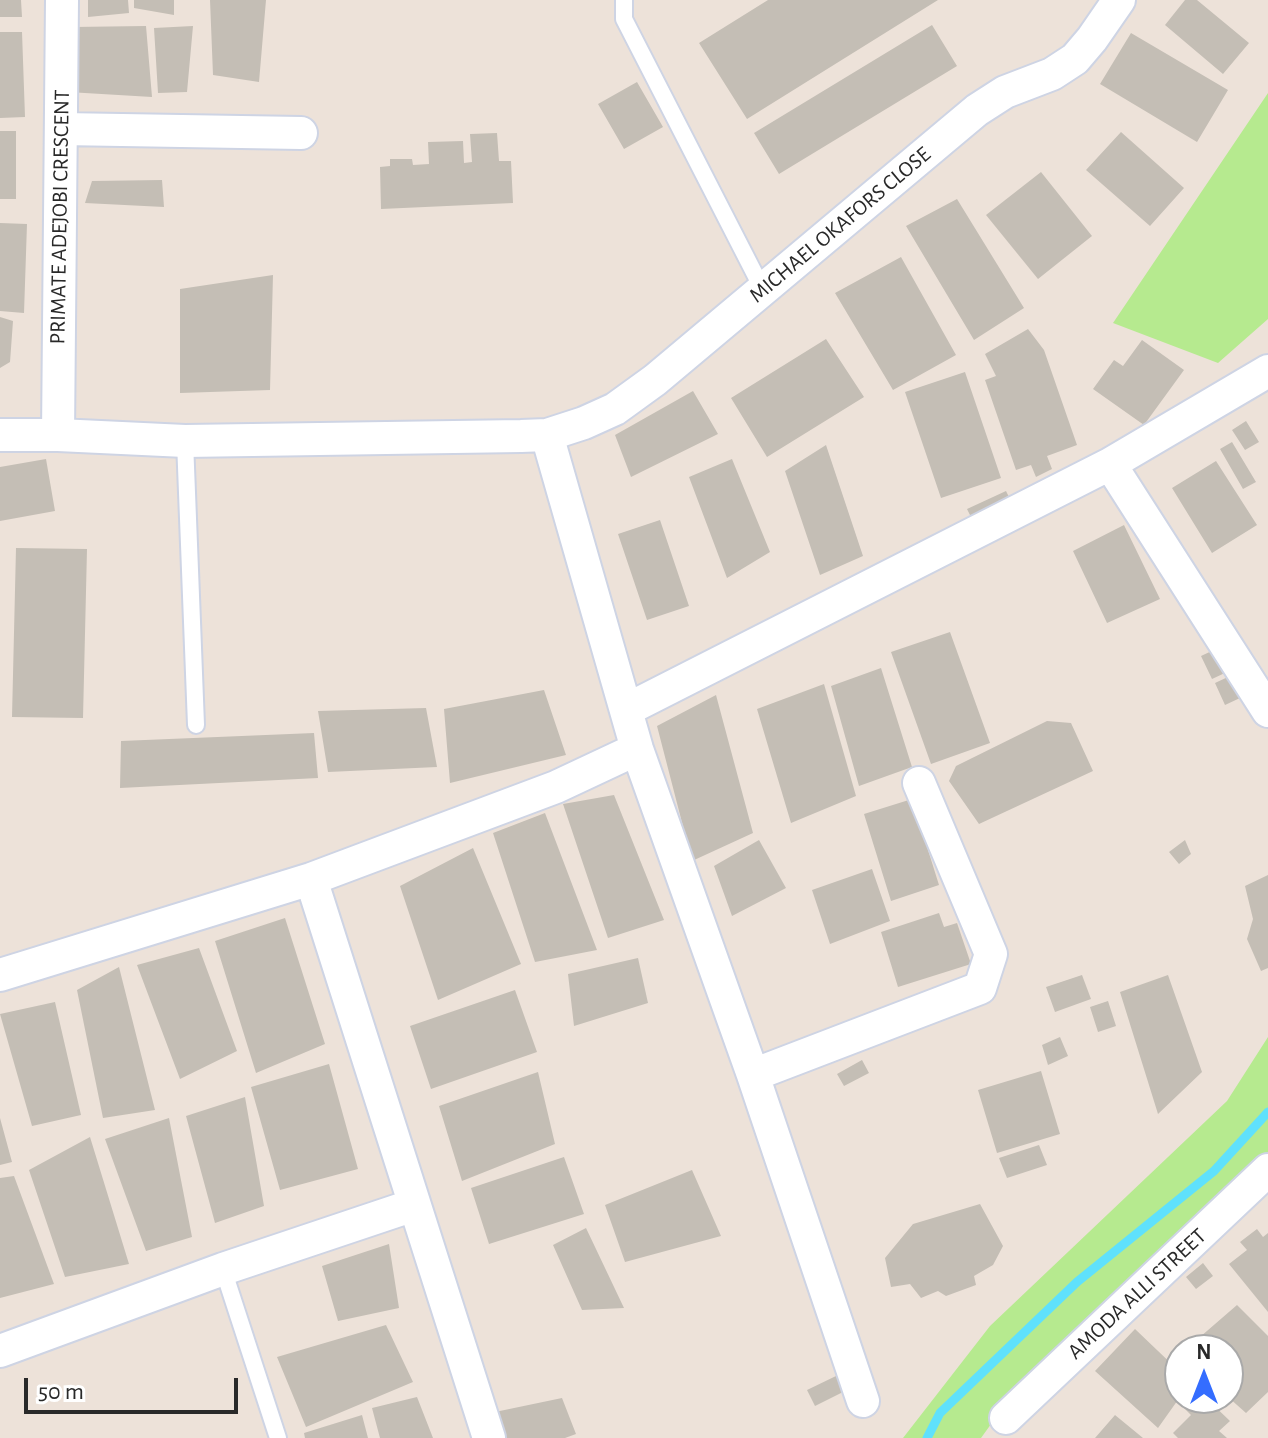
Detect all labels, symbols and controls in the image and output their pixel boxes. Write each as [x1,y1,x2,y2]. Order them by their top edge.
street label: PRIMATE ADEJOBI CRESCENT [45,89,75,345]
street label: MICHAEL OKAFORS CLOSE [744,141,936,309]
street label: AMODA ALLI STREET [1062,1223,1212,1365]
north arrow [1164,1334,1244,1414]
text: N [1196,1341,1212,1363]
scale bar [28,1362,242,1412]
text: 50 m [38,1380,84,1404]

